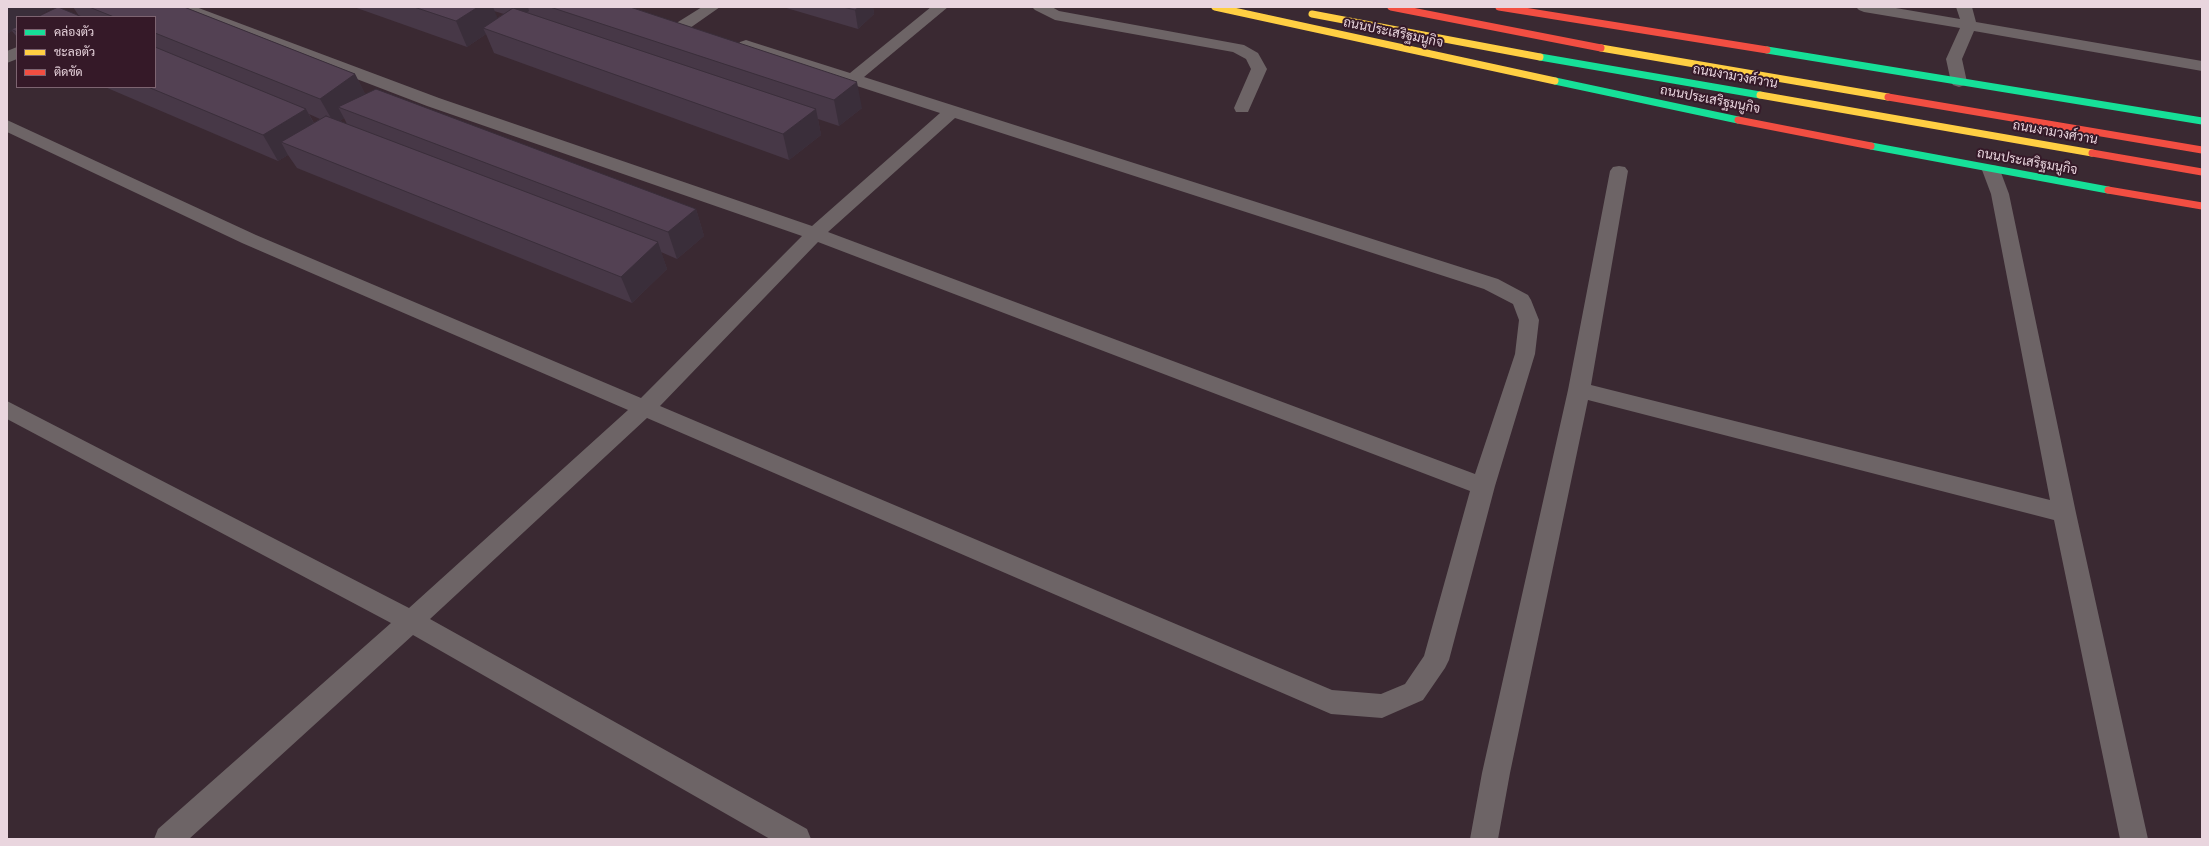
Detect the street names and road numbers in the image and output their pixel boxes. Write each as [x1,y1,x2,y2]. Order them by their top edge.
street label: ถนนประเสริฐมนูกิจ [1342,16,1444,52]
street label: ถนนงามวงศ์วาน [1691,63,1779,93]
street label: ถนนประเสริฐมนูกิจ [1659,84,1761,118]
street label: ถนนงามวงศ์วาน [2011,119,2099,149]
street label: ถนนประเสริฐมนูกิจ [1976,146,2078,180]

